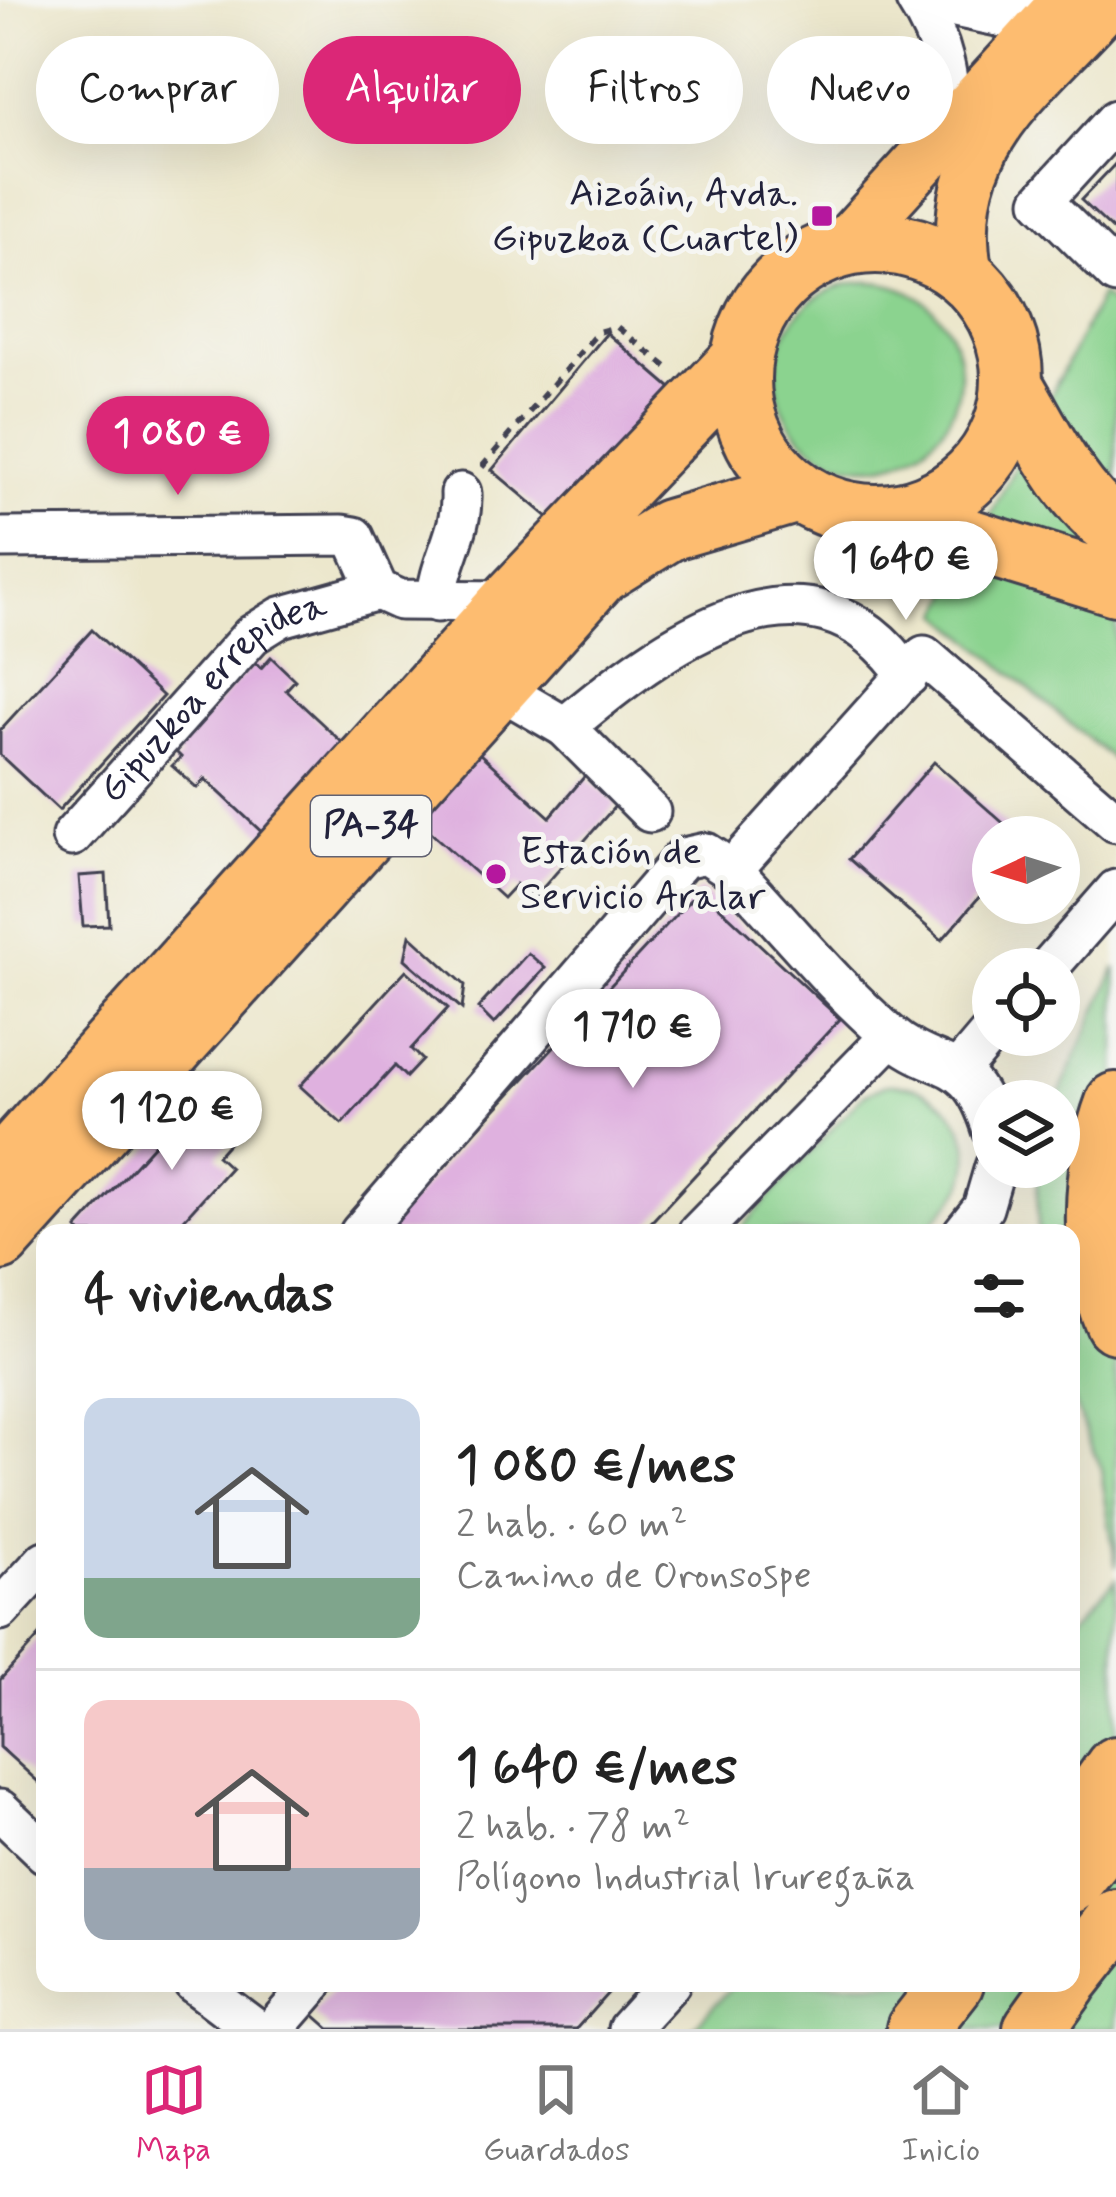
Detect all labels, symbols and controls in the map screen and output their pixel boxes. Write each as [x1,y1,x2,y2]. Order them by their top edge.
chip: Comprar [36,36,279,144]
chip: Alquilar [303,36,521,144]
chip: Filtros [545,36,743,144]
chip: Nuevo [767,36,953,144]
place label: Aizoáin, Avda. Gipuzkoa (Cuartel) [492,169,798,265]
marker: Aizoáin, Avda. Gipuzkoa (Cuartel) [809,203,835,229]
pin: 1 080 € [67,396,289,498]
text: 1 080 € [113,409,243,460]
pin: 1 640 € [795,521,1017,623]
text: 1 640 € [841,534,971,585]
street label: Gipuzkoa errepidea [87,580,333,815]
road number: PA-34 [311,796,431,856]
north arrow [972,816,1080,924]
map controls [972,816,1080,1188]
place label: Estación de Servicio Aralar [520,827,766,923]
marker: Estación de Servicio Aralar [483,861,509,887]
button: locate [972,948,1080,1056]
pin: 1 710 € [522,989,744,1091]
text: 1 710 € [573,1002,693,1053]
pin: 1 120 € [61,1071,283,1173]
button: layers [972,1080,1080,1188]
text: 1 120 € [109,1084,235,1135]
text: 4 viviendas [84,1263,334,1329]
icon: filters [966,1263,1032,1329]
text: 1 080 €/mes [456,1434,736,1500]
icon: home [180,1446,324,1590]
text: 2 hab. · 60 m² [456,1500,687,1551]
text: Camino de Oronsospe [456,1551,812,1602]
text: 1 640 €/mes [456,1736,737,1802]
icon: home [180,1748,324,1892]
text: 2 hab. · 78 m² [456,1802,690,1853]
text: Polígono Industrial Iruregaña [456,1853,915,1904]
tab: Mapa [136,2057,211,2173]
tab: Guardados [483,2057,630,2173]
tab: Inicio [901,2057,980,2173]

